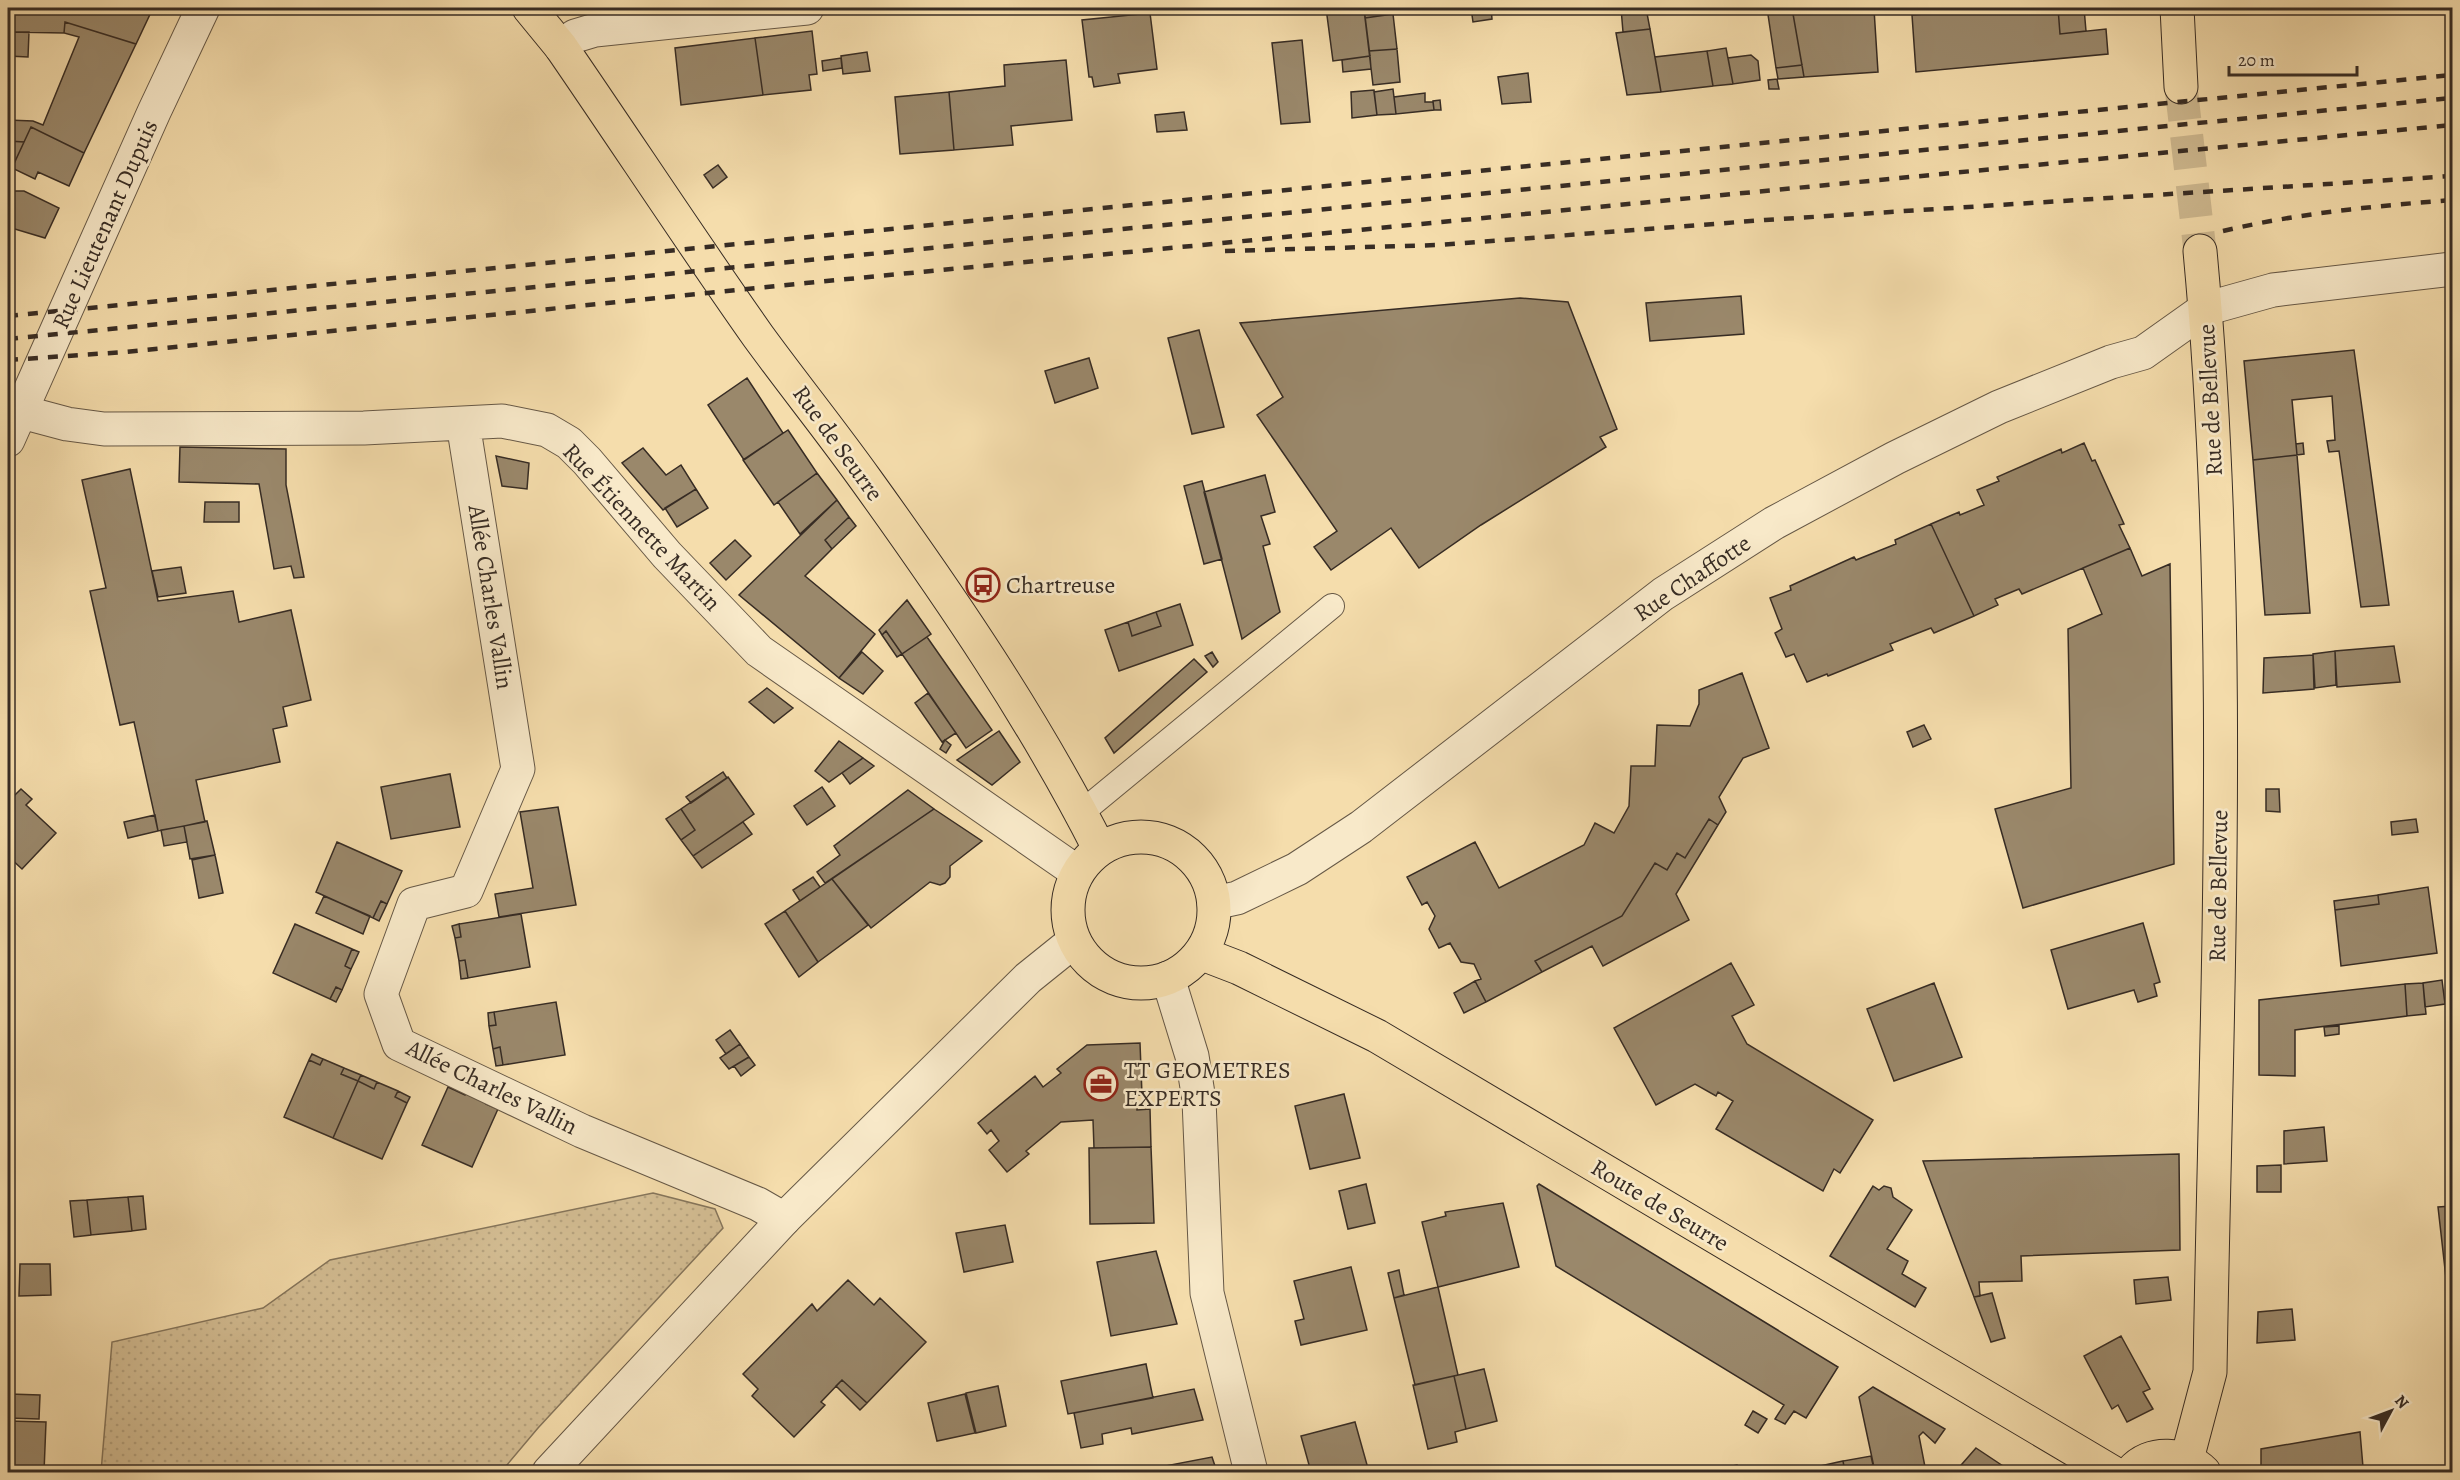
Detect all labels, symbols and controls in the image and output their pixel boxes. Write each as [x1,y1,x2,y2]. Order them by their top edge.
scale bar [2229,39,2356,77]
text: 20 m [2238,48,2275,72]
street label: Rue Lieutenant Dupuis [44,114,166,334]
street label: Rue de Bellevue [2190,323,2230,477]
street label: Rue de Seurre [785,379,891,507]
street label: Rue Étiennette Martin [556,436,728,618]
street label: Allée Charles Vallin [460,502,521,691]
street label: Rue Chaffotte [1627,527,1757,629]
bus stop icon: Chartreuse [965,567,1001,603]
place label: Chartreuse [1006,569,1115,601]
street label: Rue de Bellevue [2201,809,2235,963]
street label: Allée Charles Vallin [400,1031,583,1142]
place label: TT GEOMETRES EXPERTS [1124,1054,1291,1114]
office icon: TT GEOMETRES EXPERTS [1083,1066,1119,1102]
street label: Route de Seurre [1585,1151,1735,1259]
north arrow [2361,1381,2421,1441]
text: N [2389,1390,2414,1414]

